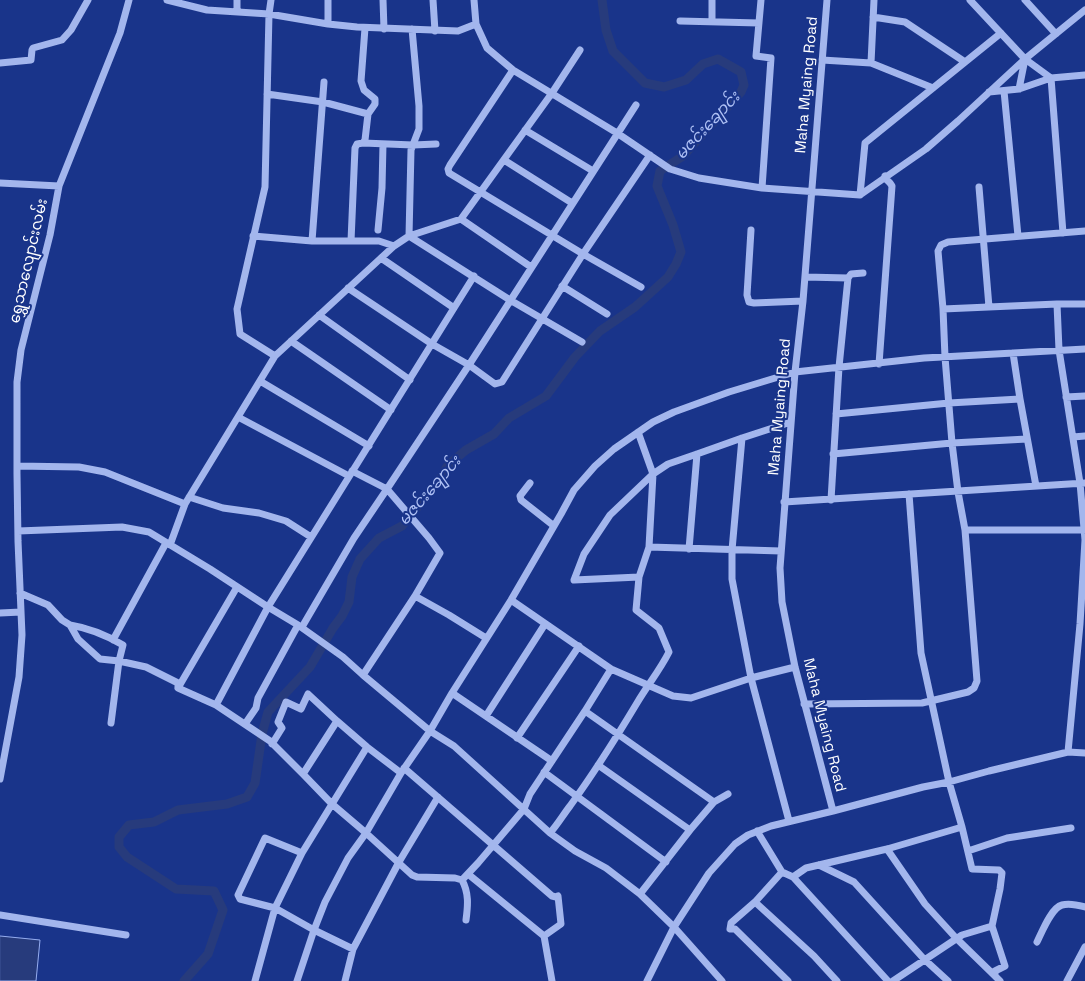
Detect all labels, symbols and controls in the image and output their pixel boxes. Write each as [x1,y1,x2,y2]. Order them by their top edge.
street label: Maha Myaing Road [792,16,822,154]
water label: မဇင်းချောင်း [672,88,744,164]
street label: ရွှေသာလျောင်းလမ်း [6,197,52,325]
street label: Maha Myaing Road [765,338,795,476]
water label: မဇင်းချောင်း [395,452,465,530]
street label: Maha Myaing Road [799,656,849,794]

